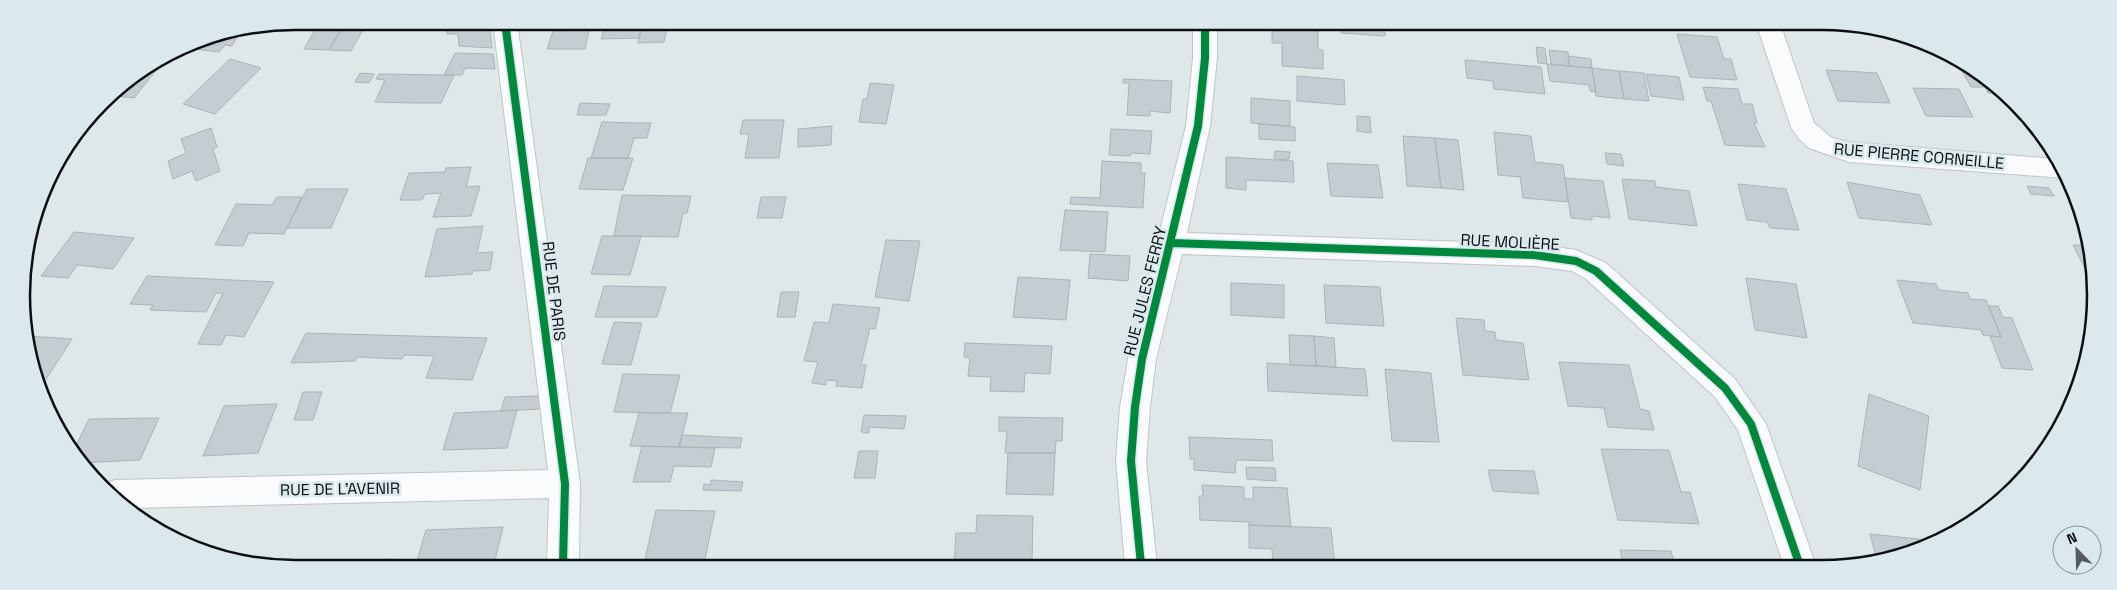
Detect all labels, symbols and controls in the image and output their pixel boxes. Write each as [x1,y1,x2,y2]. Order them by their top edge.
street label: RUE PIERRE CORNEILLE [1833,138,2005,174]
street label: RUE JULES FERRY [1119,224,1171,358]
street label: RUE MOLIÈRE [1460,229,1560,255]
street label: RUE DE PARIS [537,240,571,342]
street label: RUE DE L'AVENIR [280,477,400,501]
north arrow [2052,525,2102,575]
text: N [2064,528,2080,548]

